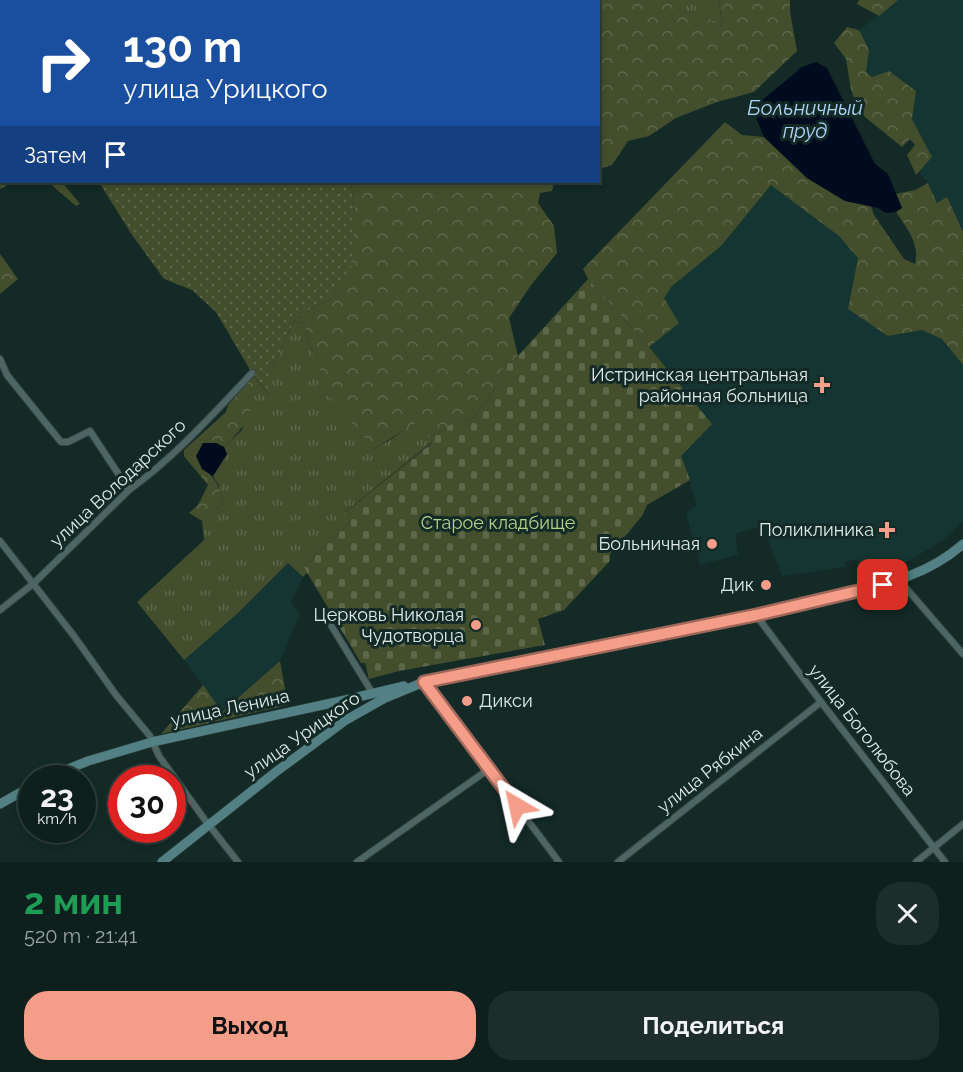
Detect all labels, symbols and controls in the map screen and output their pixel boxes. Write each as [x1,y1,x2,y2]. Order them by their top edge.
text: 130 m [123,23,242,72]
icon: right [24,24,102,102]
text: улица Урицкого [123,73,328,104]
water label: Больничный пруд [747,96,863,143]
icon: arrive [99,138,132,171]
text: Затем [24,142,87,168]
place label: Истринская центральная районная больница [591,364,808,406]
marker: Истринская центральная районная больница [813,376,831,394]
street label: улица Володарского [45,414,190,551]
park label: Старое кладбище [421,512,576,533]
place label: Поликлиника [759,519,874,540]
marker: Поликлиника [878,521,896,539]
place label: Больничная [598,533,700,554]
marker: Больничная [705,537,719,551]
pin [857,559,908,610]
icon: arrive [866,568,899,601]
place label: Дик [720,574,754,595]
marker: Дик [759,578,773,592]
place label: Церковь Николая Чудотворца [314,604,464,646]
marker: Церковь Николая Чудотворца [469,618,483,632]
street label: улица Боголюбова [804,660,920,800]
street label: улица Ленина [169,685,291,730]
street label: улица Урицкого [240,687,364,782]
place label: Дикси [479,690,533,711]
marker: Дикси [460,694,474,708]
street label: улица Рябкина [653,722,766,817]
speed limit sign: 30 [108,765,186,843]
position arrow [485,774,549,838]
text: 23 [40,779,74,814]
text: km/h [37,810,77,828]
text: 2 мин [24,880,123,922]
button: close [876,882,939,945]
text: 520 m · 21:41 [24,924,137,948]
button: Выход [24,991,476,1060]
button: Поделиться [488,991,939,1060]

